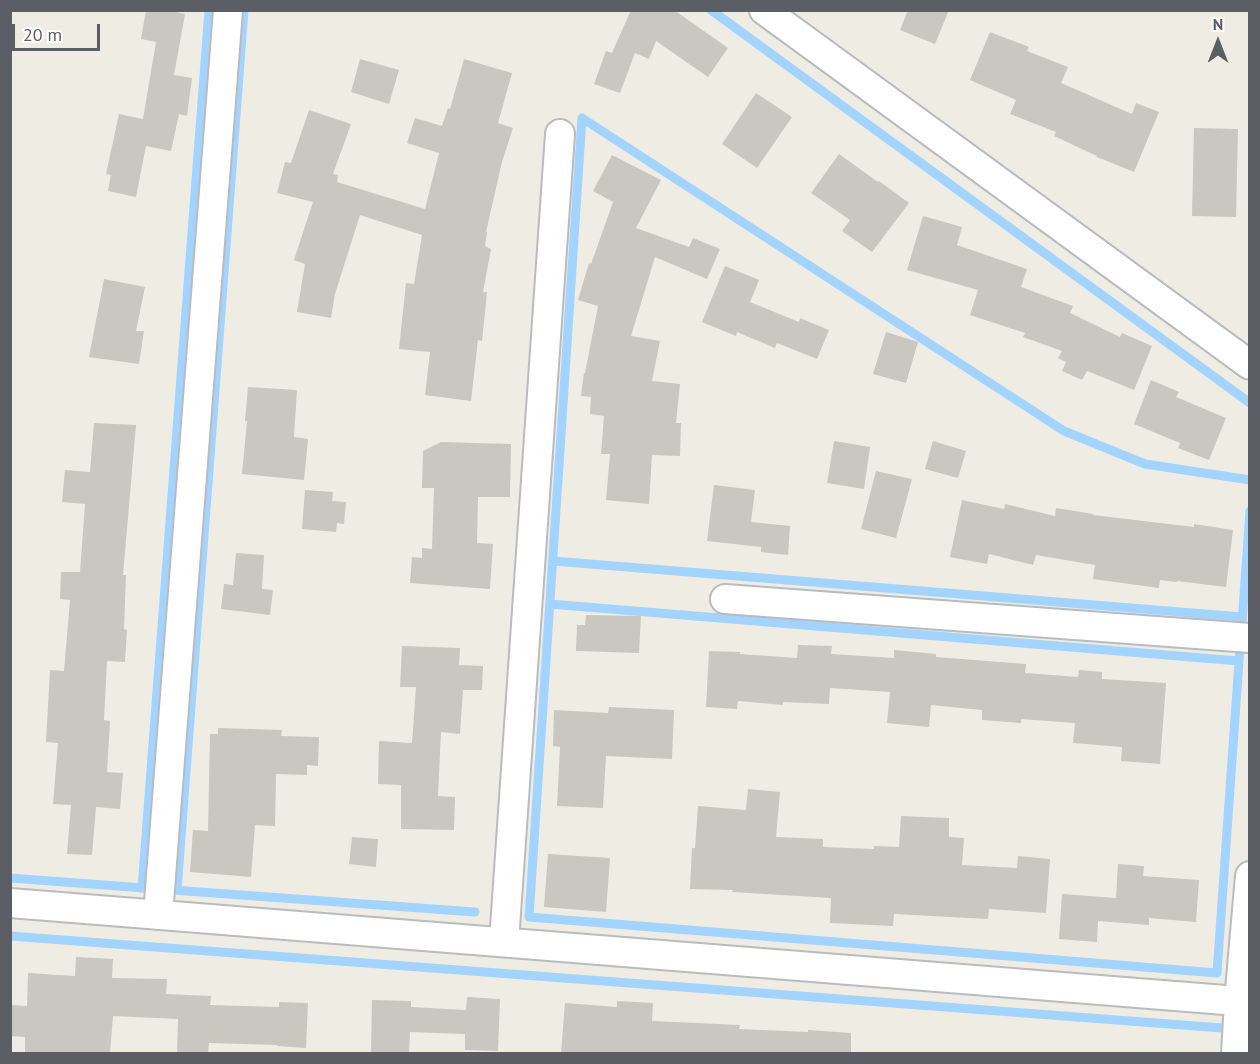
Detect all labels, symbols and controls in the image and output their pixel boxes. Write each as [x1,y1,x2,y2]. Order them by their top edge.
scale bar [15,12,104,50]
north arrow [1188,12,1248,72]
text: N [1213,14,1223,34]
text: 20 m [23,23,62,46]

